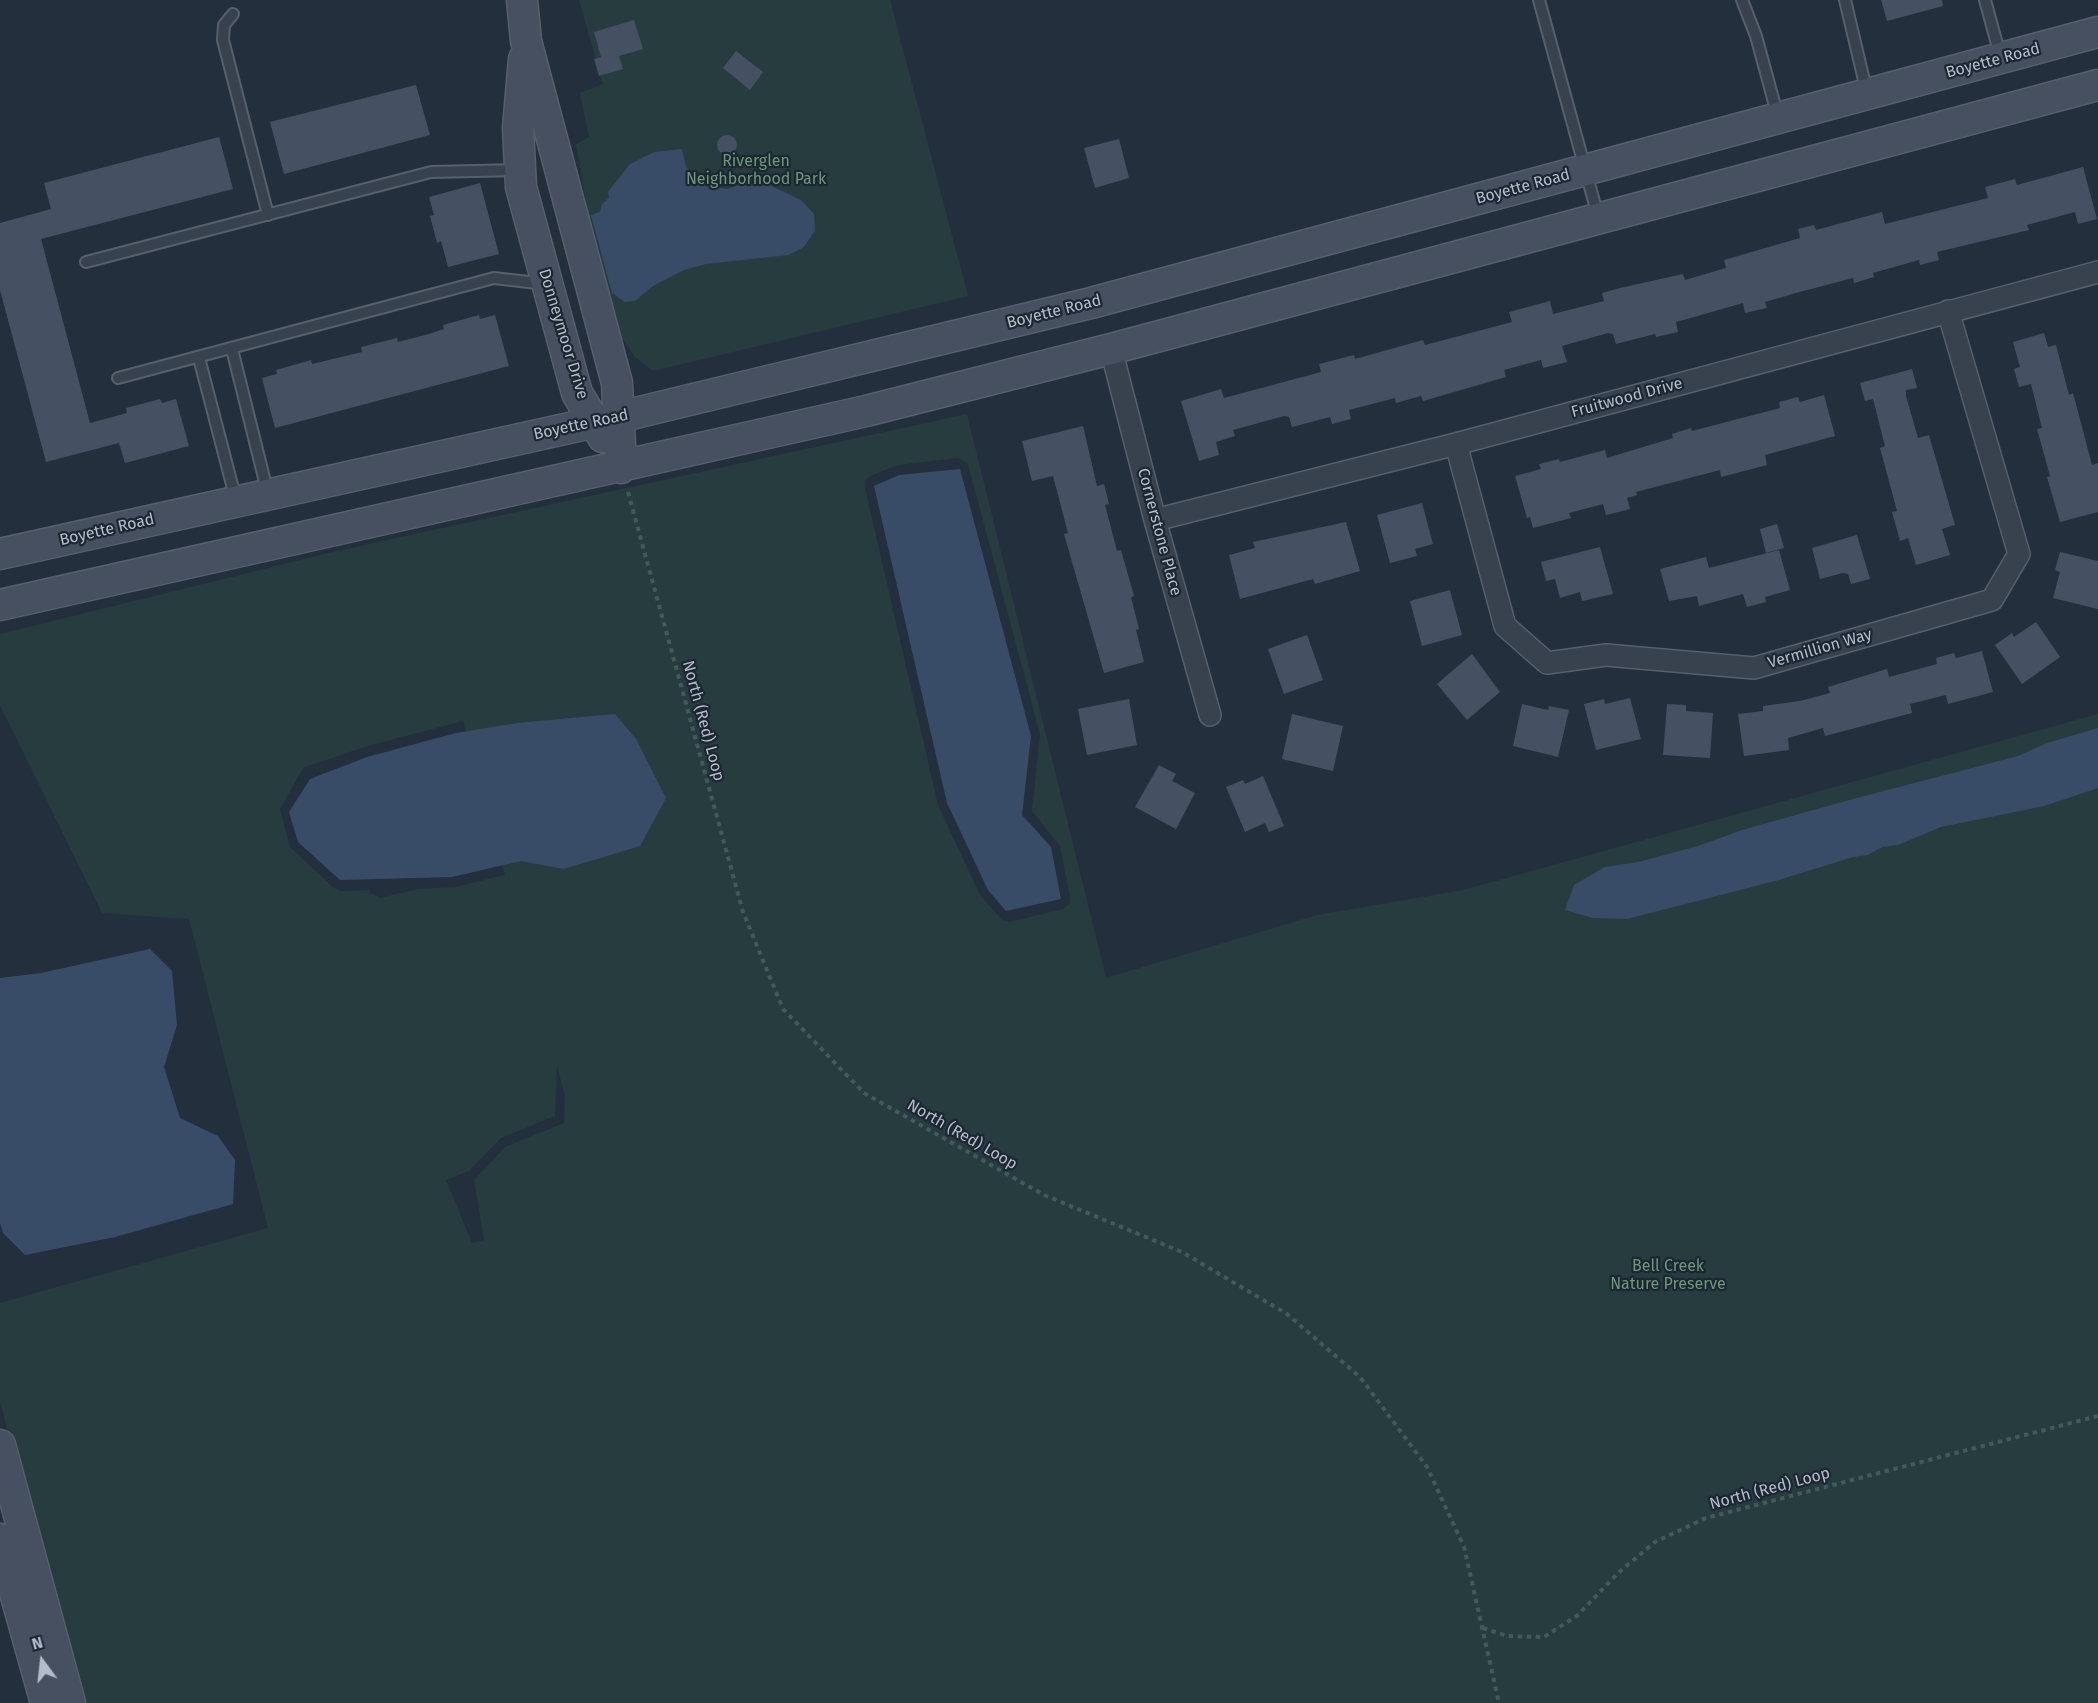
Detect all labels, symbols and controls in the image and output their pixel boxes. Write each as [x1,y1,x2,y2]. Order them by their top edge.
street label: Boyette Road [1944,39,2042,83]
park label: Riverglen Neighborhood Park [686,152,826,190]
street label: Boyette Road [1474,165,1572,209]
street label: Donneymoor Drive [534,267,592,401]
street label: Boyette Road [1005,291,1103,333]
street label: Fruitwood Drive [1569,374,1685,422]
street label: Boyette Road [532,406,630,444]
street label: Cornerstone Place [1133,466,1185,598]
street label: Boyette Road [58,510,156,550]
street label: Vermillion Way [1766,625,1874,673]
street label: North (Red) Loop [678,659,728,783]
street label: North (Red) Loop [904,1096,1020,1174]
park label: Bell Creek Nature Preserve [1610,1257,1726,1295]
street label: North (Red) Loop [1708,1464,1832,1514]
north arrow [12,1631,72,1691]
text: N [30,1633,45,1654]

